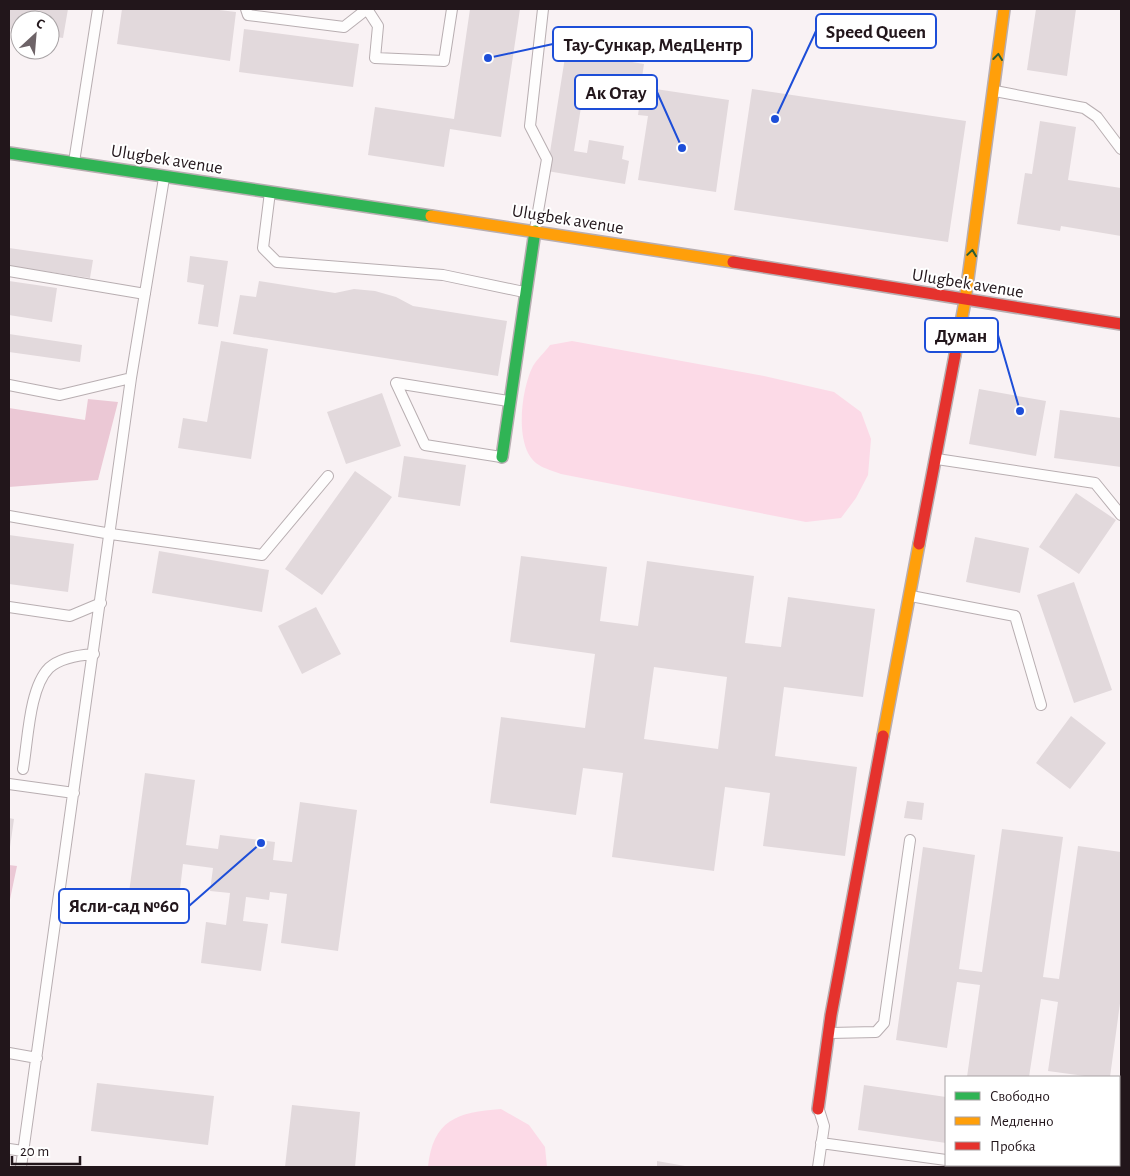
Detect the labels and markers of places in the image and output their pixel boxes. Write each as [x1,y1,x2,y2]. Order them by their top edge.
callout: Speed Queen [816,14,936,48]
callout: Тау-Сункар, МедЦентр [553,27,752,61]
callout: Ак Отау [575,75,657,109]
callout: Думан [925,318,998,352]
callout: Ясли-сад №60 [59,889,189,923]

